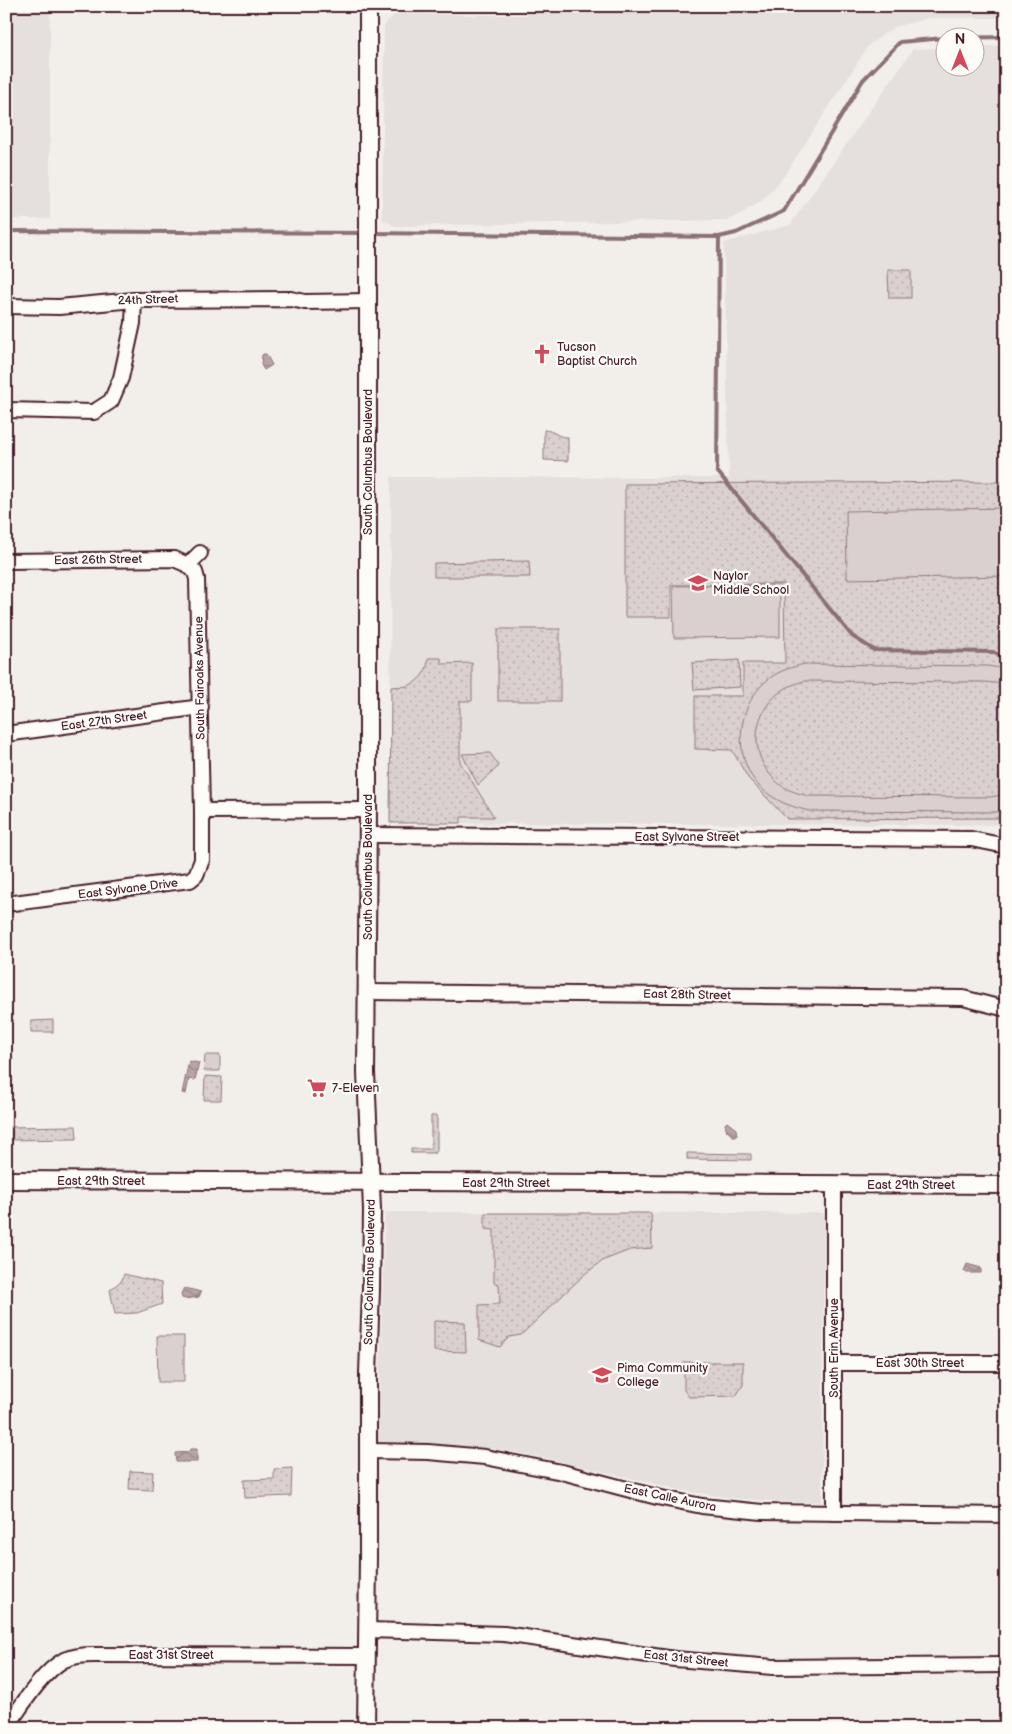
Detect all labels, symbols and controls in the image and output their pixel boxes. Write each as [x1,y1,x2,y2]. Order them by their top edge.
north arrow [934,28,984,78]
text: N [955,31,965,48]
street label: 24th Street [118,291,179,309]
place label: Tucson Baptist Church [557,340,637,369]
church icon: Tucson Baptist Church [531,343,553,365]
street label: South Columbus Boulevard [361,389,376,535]
street label: East 26th Street [54,552,143,568]
place label: Naylor Middle School [713,569,789,598]
school or university icon: Naylor Middle School [687,572,709,594]
street label: South Fairoaks Avenue [191,616,209,740]
street label: East 27th Street [60,707,148,734]
street label: South Columbus Boulevard [361,794,376,940]
street label: East Sylvane Street [635,830,740,845]
street label: East Sylvane Drive [77,875,179,903]
street label: East 28th Street [643,987,731,1003]
supermarket icon: 7-Eleven [306,1077,328,1099]
place label: 7-Eleven [332,1081,380,1096]
street label: East 29th Street [57,1174,145,1189]
street label: East 29th Street [462,1176,550,1191]
street label: East 29th Street [867,1178,955,1193]
street label: South Columbus Boulevard [361,1199,379,1345]
street label: South Erin Avenue [827,1298,842,1398]
street label: East 30th Street [876,1356,964,1371]
place label: Pima Community College [617,1361,708,1390]
school or university icon: Pima Community College [591,1364,613,1386]
street label: East Calle Aurora [622,1481,718,1515]
street label: East 31st Street [643,1647,729,1671]
street label: East 31st Street [128,1648,214,1663]

